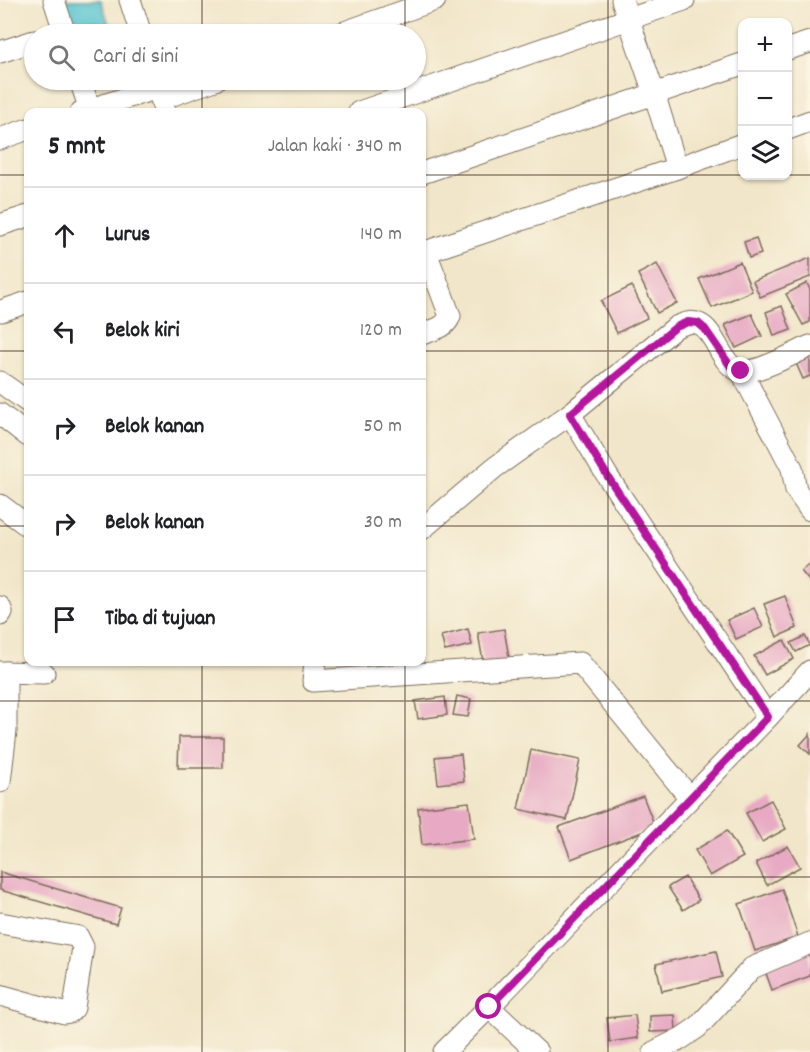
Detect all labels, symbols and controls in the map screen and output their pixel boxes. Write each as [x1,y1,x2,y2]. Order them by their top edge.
map controls [738,18,792,180]
button: + [738,18,792,72]
search box [24,24,426,90]
icon: search [45,41,78,74]
text: Cari di sini [93,42,178,73]
button: − [738,72,792,126]
button: layers [738,126,792,180]
text: 5 mnt [48,129,105,166]
text: Jalan kaki · 340 m [268,133,402,161]
icon: ahead [48,219,81,252]
text: Lurus [105,220,150,251]
text: 140 m [360,221,402,249]
icon: left [48,315,81,348]
text: Belok kiri [105,316,179,347]
text: 120 m [360,317,402,345]
route end [727,357,753,383]
icon: right [48,411,81,444]
text: Belok kanan [105,412,204,443]
text: 50 m [364,413,402,441]
icon: right [48,507,81,540]
text: Belok kanan [105,508,204,539]
text: 30 m [364,509,402,537]
icon: arrive [48,603,81,636]
text: Tiba di tujuan [105,604,215,635]
route start [475,993,501,1019]

